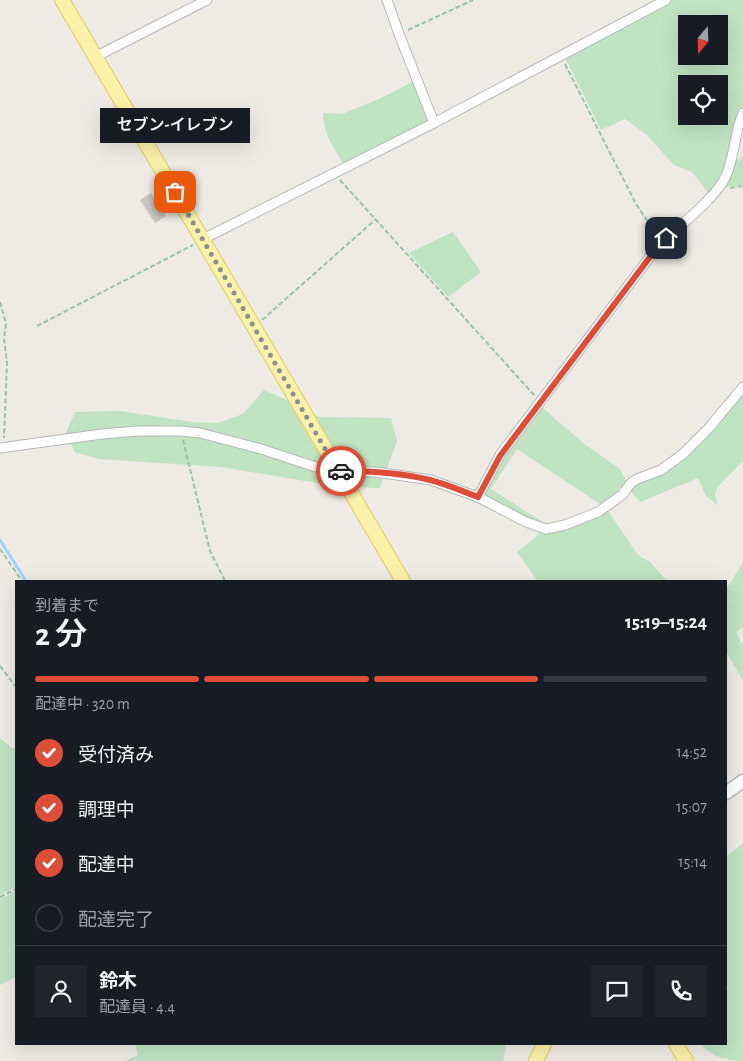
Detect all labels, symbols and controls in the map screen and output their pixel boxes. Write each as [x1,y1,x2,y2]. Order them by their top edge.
north arrow [678,15,728,65]
map controls [678,15,728,125]
button: locate [678,75,728,125]
callout: セブン-イレブン [100,107,250,142]
text: セブン-イレブン [117,117,233,133]
pin [154,171,196,213]
icon: bag [161,178,189,206]
pin [645,217,687,259]
icon: home [652,224,680,252]
courier [316,446,366,496]
icon: car [327,457,355,485]
text: 到着まで [35,598,99,614]
text: 15:19–15:24 [625,613,707,632]
text: 2 分 [35,619,87,651]
text: 配達中 · 320 m [35,696,130,712]
icon: check [35,739,63,767]
text: 14:52 [676,744,707,760]
text: 受付済み [78,746,154,765]
icon: check [35,794,63,822]
text: 15:07 [676,799,707,815]
text: 調理中 [78,801,135,820]
icon: check [35,849,63,877]
text: 15:14 [678,854,707,870]
text: 配達中 [78,856,135,875]
text: 配達完了 [78,911,154,930]
button: person [35,965,87,1017]
button: chat [591,965,643,1017]
button: phone [655,965,707,1017]
text: 鈴木 [99,972,137,991]
text: 配達員 · 4.4 [99,999,175,1015]

